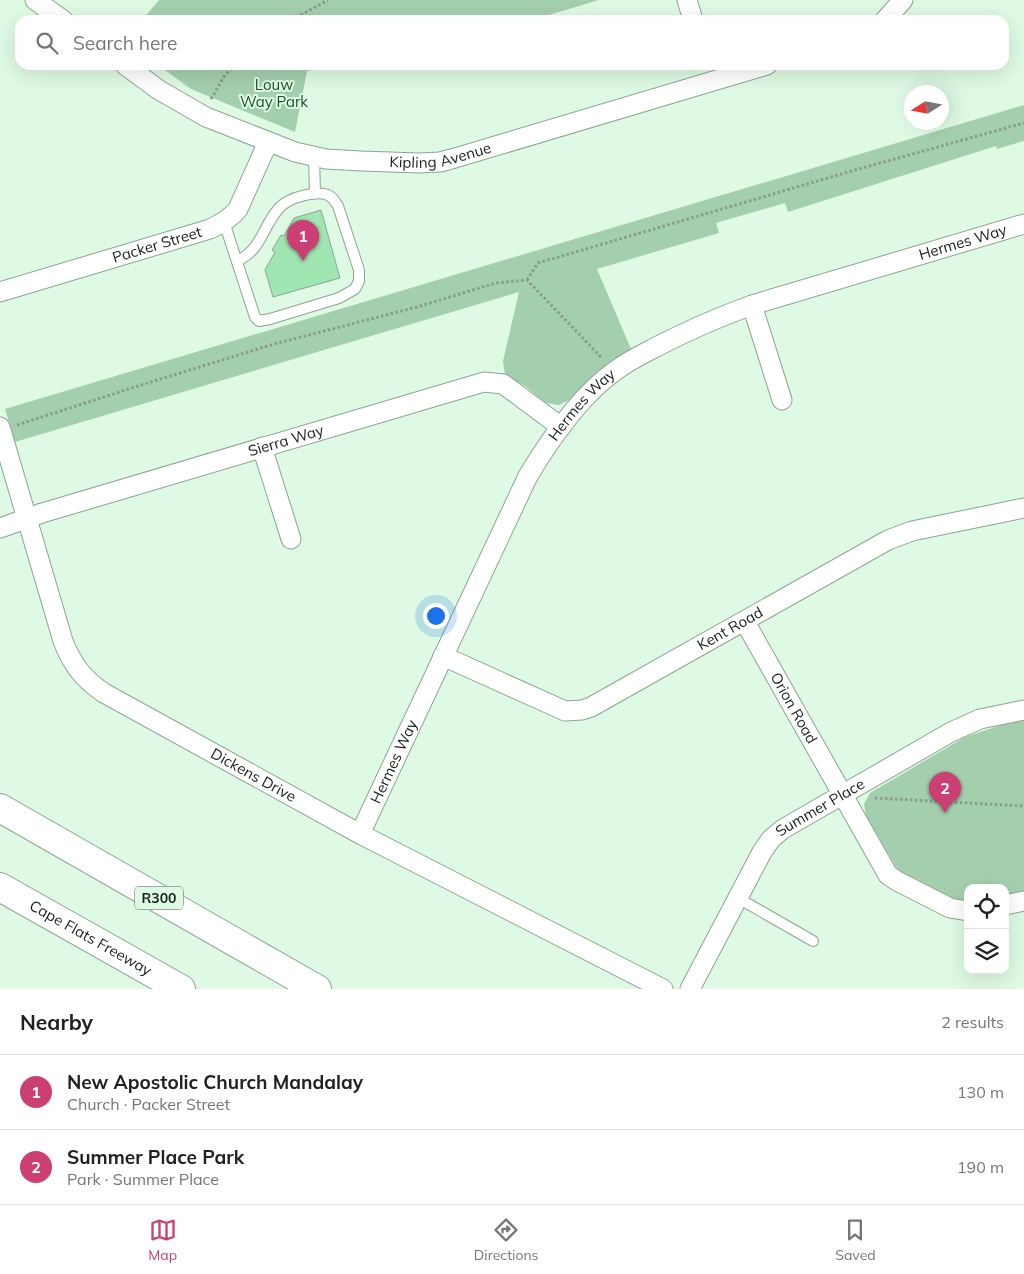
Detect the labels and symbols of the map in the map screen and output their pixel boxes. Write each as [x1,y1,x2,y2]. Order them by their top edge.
park label: Louw Way Park [240,75,308,111]
north arrow [904,85,949,130]
street label: Kipling Avenue [389,138,493,172]
pin: 1 [287,220,319,261]
street label: Hermes Way [917,220,1009,264]
street label: Packer Street [110,222,204,267]
street label: Hermes Way [544,364,619,444]
street label: Sierra Way [246,420,326,460]
street label: Kent Road [694,602,766,654]
your location [423,603,449,629]
street label: Orion Road [767,669,822,747]
street label: Hermes Way [366,716,421,806]
street label: Dickens Drive [208,744,300,806]
pin: 2 [929,772,961,813]
street label: Summer Place [771,774,868,840]
road number: R300 [135,886,183,910]
street label: Cape Flats Freeway [26,896,155,980]

